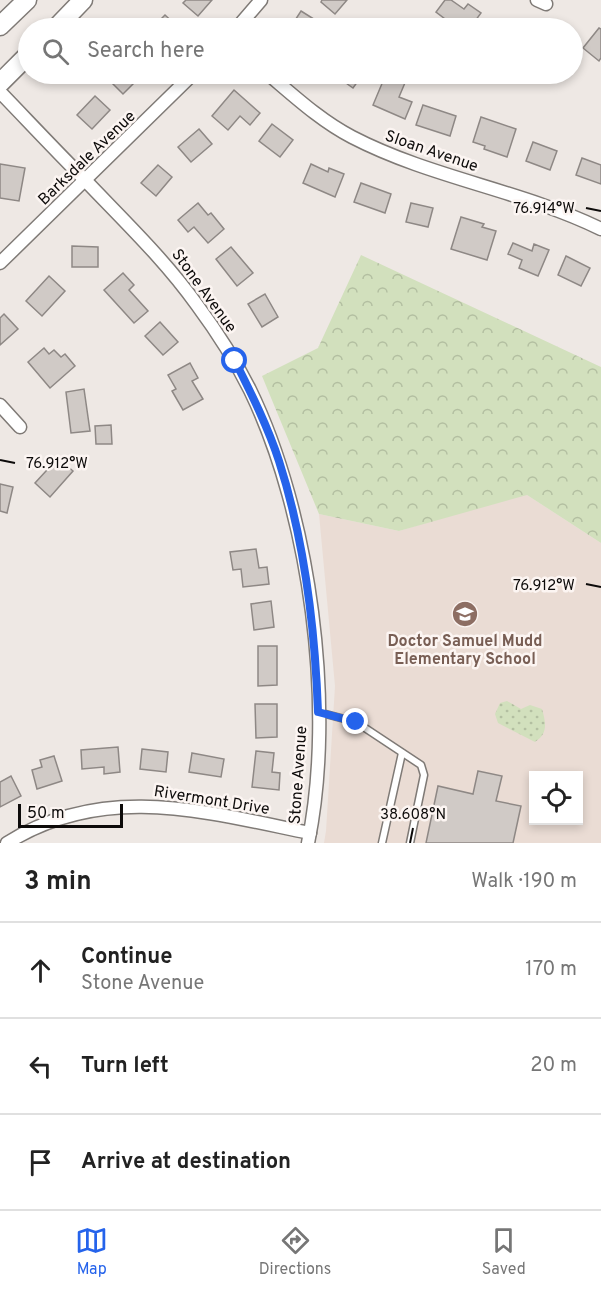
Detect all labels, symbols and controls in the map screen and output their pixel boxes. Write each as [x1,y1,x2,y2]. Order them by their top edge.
search box [18,18,583,84]
icon: search [39,35,72,68]
text: Search here [87,38,205,65]
street label: Barksdale Avenue [34,107,140,210]
street label: Sloan Avenue [382,127,481,177]
text: 76.914°W [513,200,575,219]
street label: Stone Avenue [166,245,240,337]
route start [221,347,247,373]
text: 76.912°W [26,455,88,474]
text: 76.912°W [513,577,575,596]
school or university icon: Doctor Samuel Mudd Elementary School [450,599,480,629]
place label: Doctor Samuel Mudd Elementary School [387,632,543,670]
route end [342,708,368,734]
street label: Stone Avenue [286,725,312,825]
map controls [529,771,583,825]
button: locate [529,771,583,825]
street label: Rivermont Drive [152,782,271,820]
scale bar [18,801,123,828]
text: 50 m [27,804,65,824]
text: 38.608°N [380,806,446,825]
text: 3 min [24,866,92,899]
text: Walk · 190 m [471,869,577,895]
text: Continue [81,944,172,971]
icon: ahead [24,954,57,987]
text: 170 m [525,957,577,983]
text: Stone Avenue [81,971,204,997]
icon: left [24,1050,57,1083]
text: Turn left [81,1053,169,1080]
text: 20 m [530,1053,577,1079]
icon: arrive [24,1146,57,1179]
text: Arrive at destination [81,1149,291,1176]
tab: Map [75,1224,108,1280]
tab: Directions [259,1224,331,1280]
tab: Saved [482,1224,526,1280]

